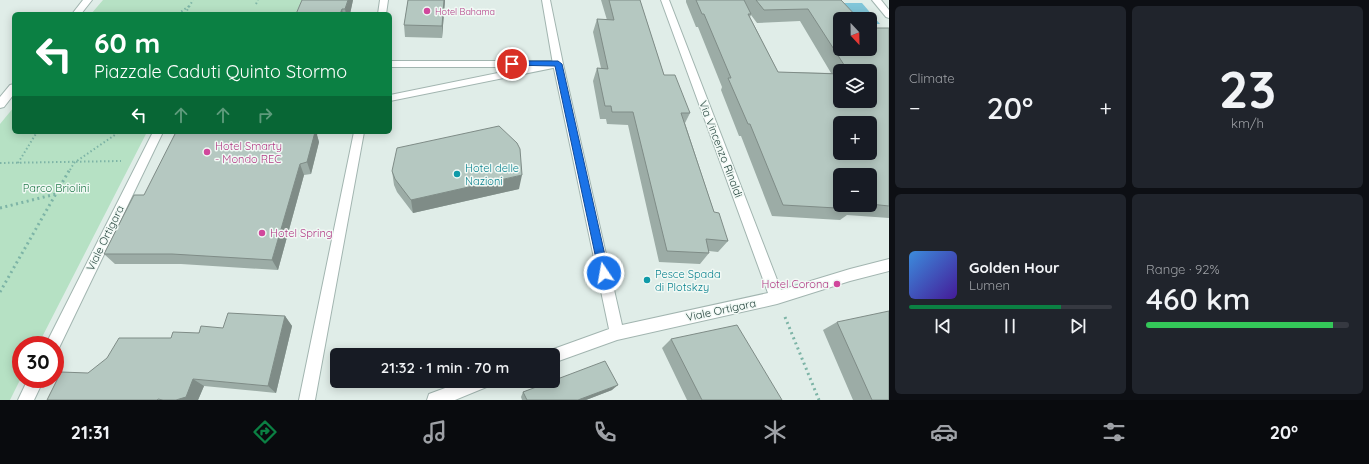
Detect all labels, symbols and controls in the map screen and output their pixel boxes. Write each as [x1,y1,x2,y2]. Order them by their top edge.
marker: Hotel Bahama [422,6,432,16]
place label: Hotel Bahama [435,6,495,17]
north arrow [833,12,877,56]
map controls [833,12,877,212]
text: 60 m [94,25,160,60]
icon: left [28,28,80,80]
pin [495,47,529,81]
icon: arrive [501,53,523,75]
text: 23 [1219,56,1276,121]
text: Piazzale Caduti Quinto Stormo [94,60,347,83]
button: layers [833,64,877,108]
text: Climate [909,70,955,86]
text: 20° [987,89,1033,127]
text: − [909,94,920,122]
text: + [1100,94,1112,122]
street label: Via Vincenzo Rinaldi [696,99,746,199]
icon: left [128,104,150,126]
icon: ahead [170,104,192,126]
icon: ahead [212,104,234,126]
icon: right [254,104,276,126]
text: km/h [1231,115,1264,131]
button: + [833,116,877,160]
place label: Hotel Smarty - Mondo REC [215,139,282,166]
marker: Hotel Smarty - Mondo REC [202,147,212,157]
place label: Hotel delle Nazioni [465,161,519,188]
button: − [833,168,877,212]
marker: Hotel delle Nazioni [452,169,462,179]
park label: Parco Briolini [23,181,89,195]
street label: Viale Ortigara [83,203,127,273]
place label: Hotel Spring [270,226,333,240]
marker: Hotel Spring [257,228,267,238]
position arrow [583,252,625,294]
text: Golden Hour [969,258,1060,277]
text: Range · 92% [1146,261,1220,277]
place label: Pesce Spada di Plotskzy [655,267,721,294]
marker: Pesce Spada di Plotskzy [642,275,652,285]
place label: Hotel Corona [762,277,829,291]
text: Lumen [969,277,1010,293]
marker: Hotel Corona [832,279,842,289]
text: 460 km [1146,280,1250,318]
street label: Viale Ortigara [685,296,757,324]
icon: previous [932,315,954,337]
icon: pause [999,315,1021,337]
icon: next [1067,315,1089,337]
speed limit sign: 30 [12,336,64,388]
text: 21:32 · 1 min · 70 m [381,358,509,377]
icon: directions [251,418,279,446]
icon: music [421,418,449,446]
icon: phone [591,418,619,446]
icon: climate [761,418,789,446]
icon: car [930,418,958,446]
icon: filters [1100,418,1128,446]
text: 21:31 [71,421,110,444]
text: 20° [1270,421,1298,444]

